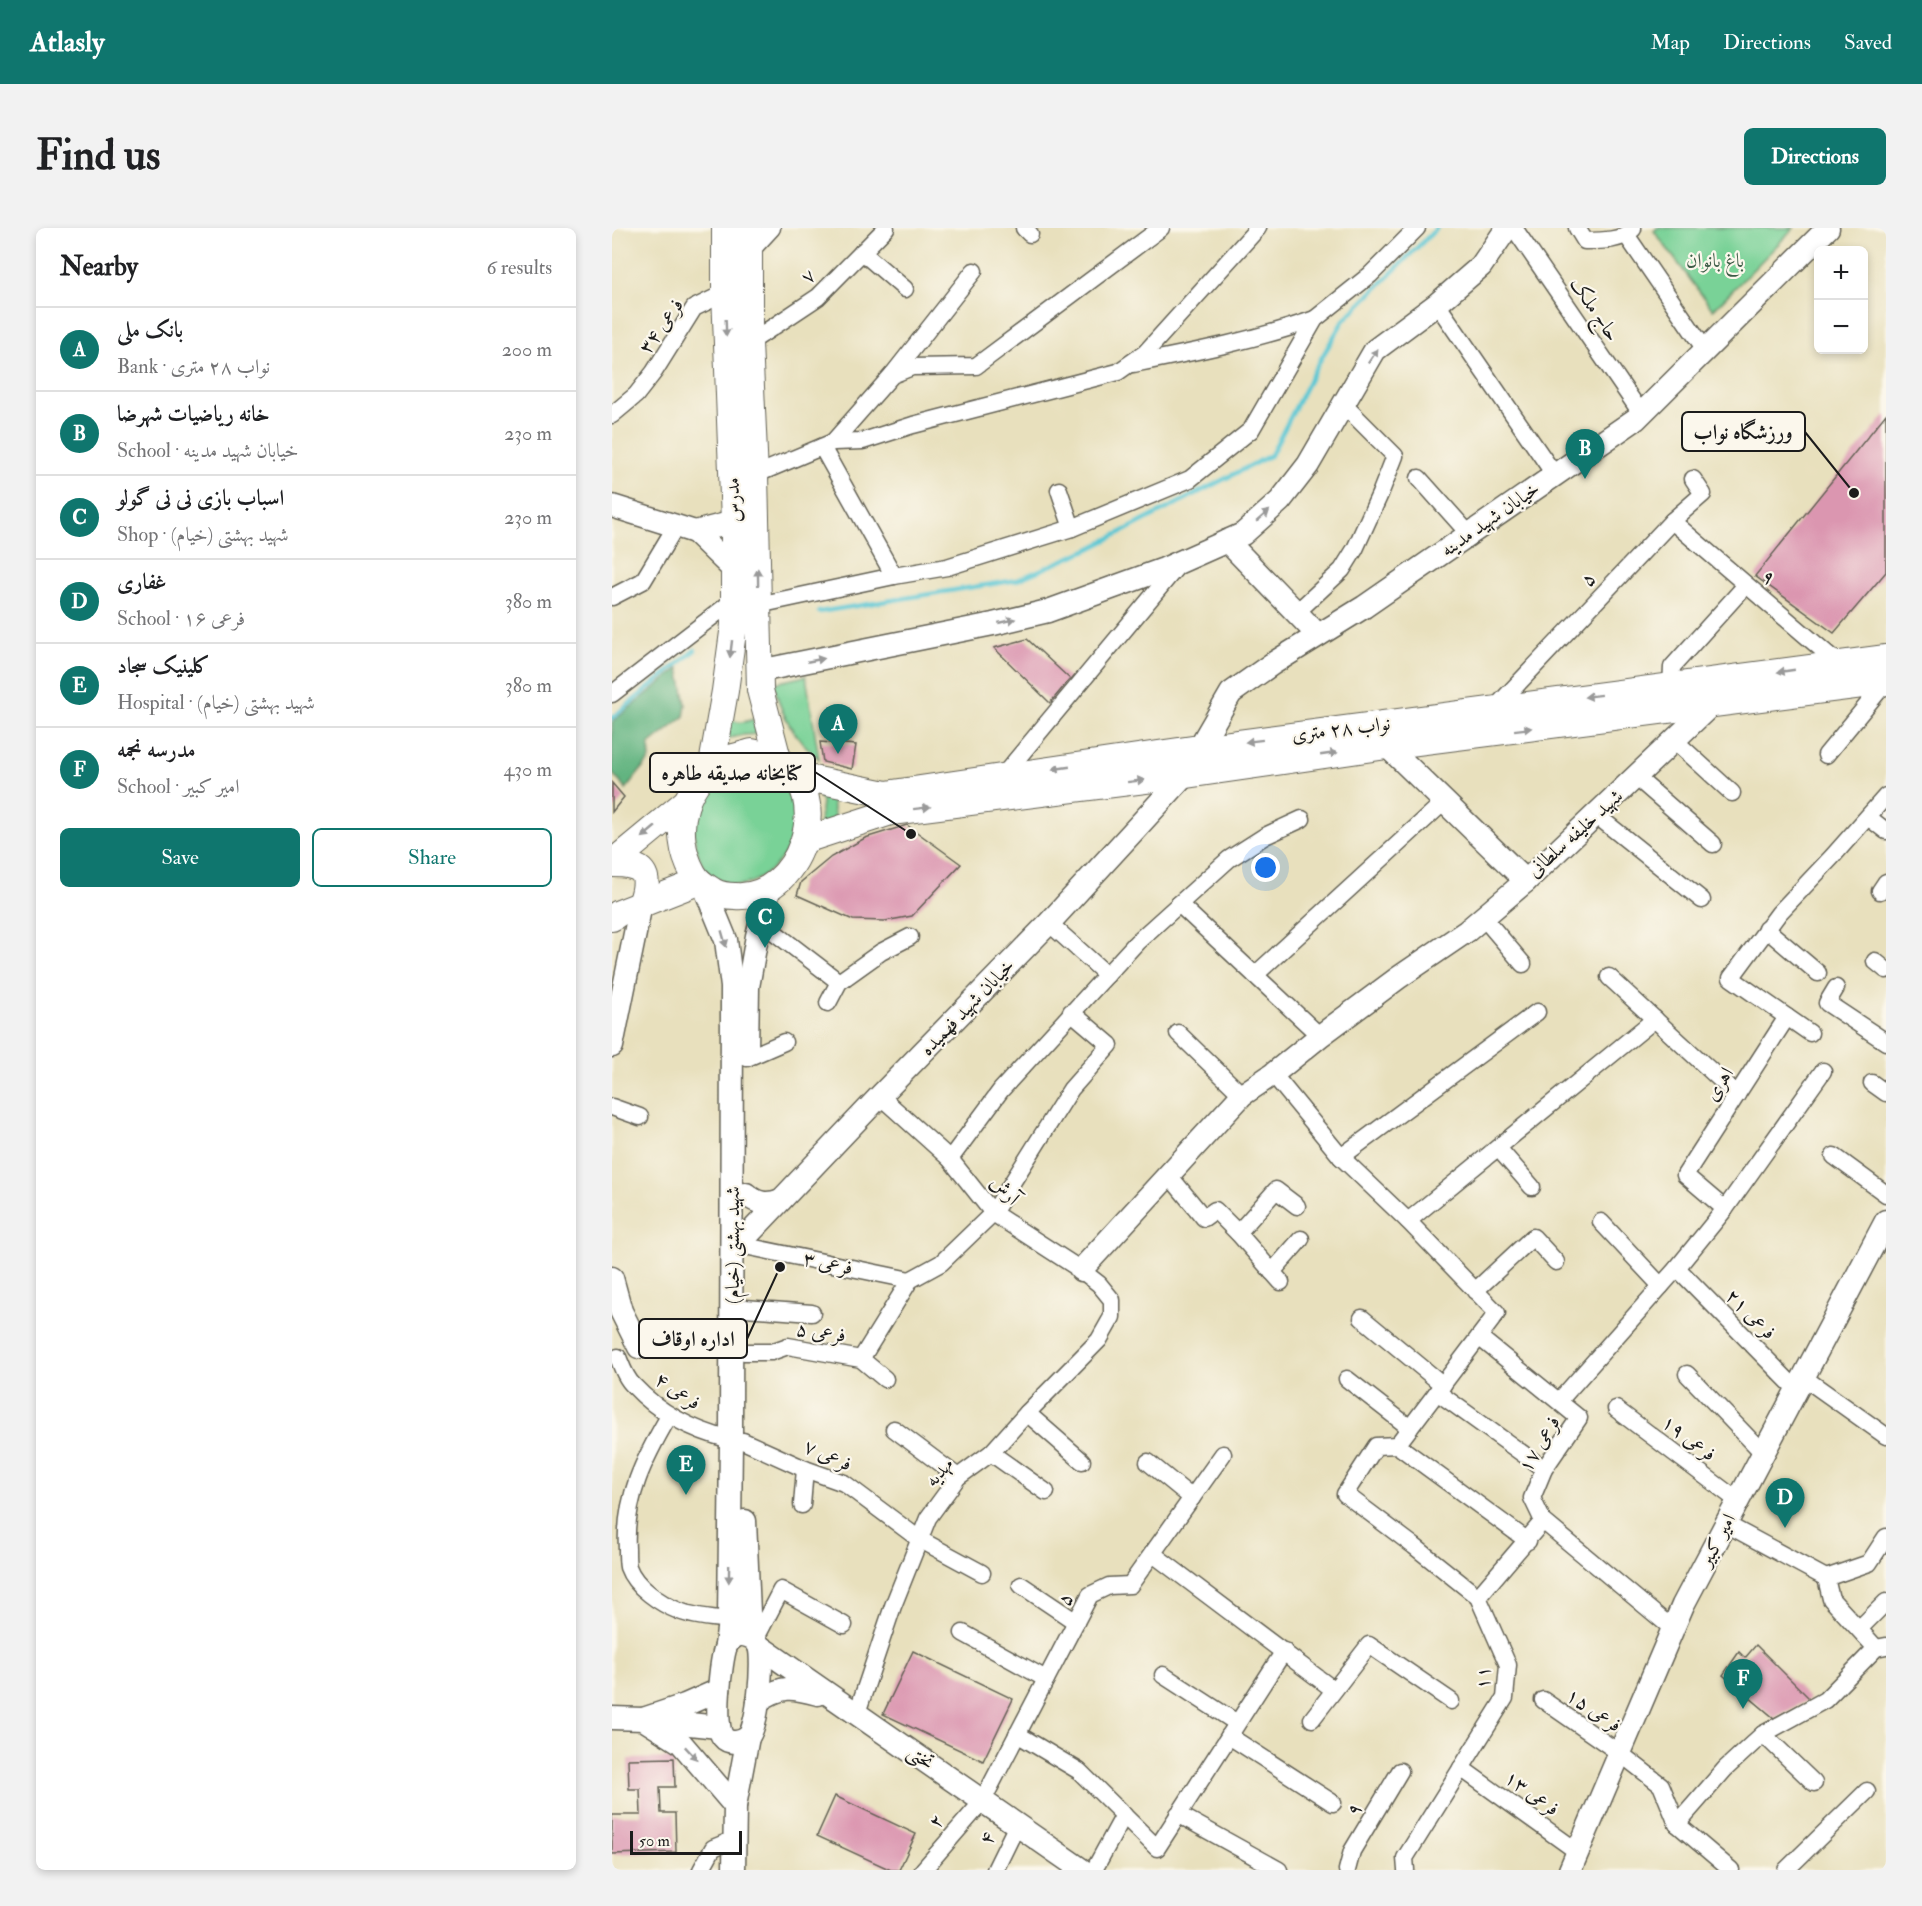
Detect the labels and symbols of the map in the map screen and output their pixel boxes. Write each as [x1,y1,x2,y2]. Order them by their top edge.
park label: باغ بانوان [1686,248,1744,278]
street label: ۷ [795,263,821,289]
street label: حاج ملک [1560,272,1626,349]
street label: فرعی ۳۴ [633,294,689,358]
one-way arrow [722,319,731,338]
one-way arrow [1367,348,1379,364]
callout: ورزشگاه نواب [1682,412,1805,451]
text: ورزشگاه نواب [1693,418,1793,446]
pin: B [1566,430,1604,479]
street label: خیابان شهید مدینه [1436,476,1544,562]
street label: مدرس [720,477,746,523]
one-way arrow [1256,509,1271,523]
street label: ۹ [1756,564,1782,590]
street label: ۵ [1575,566,1601,592]
one-way arrow [753,567,762,586]
one-way arrow [998,615,1017,625]
one-way arrow [726,640,735,659]
one-way arrow [807,655,826,664]
one-way arrow [1777,666,1796,676]
one-way arrow [1583,692,1602,701]
pin: A [818,704,858,754]
street label: نواب ۲۸ متری [1290,711,1392,747]
one-way arrow [1513,724,1532,734]
one-way arrow [1244,736,1263,745]
one-way arrow [1320,750,1339,759]
callout: کتابخانه صدیقه طاهره [650,753,815,792]
text: کتابخانه صدیقه طاهره [661,760,803,787]
one-way arrow [1051,764,1070,773]
one-way arrow [1127,776,1146,786]
street label: شهید خلیفه سلطانی [1522,783,1628,883]
one-way arrow [912,803,931,812]
one-way arrow [642,825,657,838]
your location [1251,853,1280,882]
pin: C [746,898,784,948]
one-way arrow [720,930,729,948]
street label: خیابان شهید فهمیده [914,953,1020,1061]
street label: اهری [1699,1062,1739,1106]
street label: آرش [985,1170,1027,1212]
street label: شهید بهشتی (خیام) [720,1186,750,1304]
street label: فرعی ۳ [801,1246,855,1280]
street label: فرعی ۲۱ [1720,1283,1782,1345]
street label: فرعی ۵ [794,1316,848,1348]
callout: اداره اوقاف [639,1319,747,1358]
text: اداره اوقاف [651,1326,735,1353]
street label: فرعی ۴ [650,1367,706,1415]
street label: فرعی ۱۹ [1657,1409,1721,1467]
street label: فرعی ۱۷ [1512,1411,1566,1477]
street label: فرعی ۷ [800,1433,856,1477]
pin: E [666,1446,706,1495]
street label: مهدیه [919,1452,959,1492]
pin: D [1766,1478,1804,1528]
street label: امیر کبیر [1692,1509,1741,1573]
one-way arrow [725,1564,734,1583]
street label: ۵ [1051,1588,1079,1610]
pin: F [1724,1660,1762,1709]
street label: ۱۱ [1470,1666,1496,1690]
street label: فرعی ۱۵ [1561,1682,1627,1738]
street label: تختی [901,1739,939,1777]
one-way arrow [683,1746,697,1760]
street label: فرعی ۱۳ [1500,1765,1564,1821]
street label: ۹ [1340,1797,1368,1821]
street label: ۲ [923,1808,949,1834]
street label: ۴ [973,1827,1001,1849]
scale bar [630,1828,742,1856]

